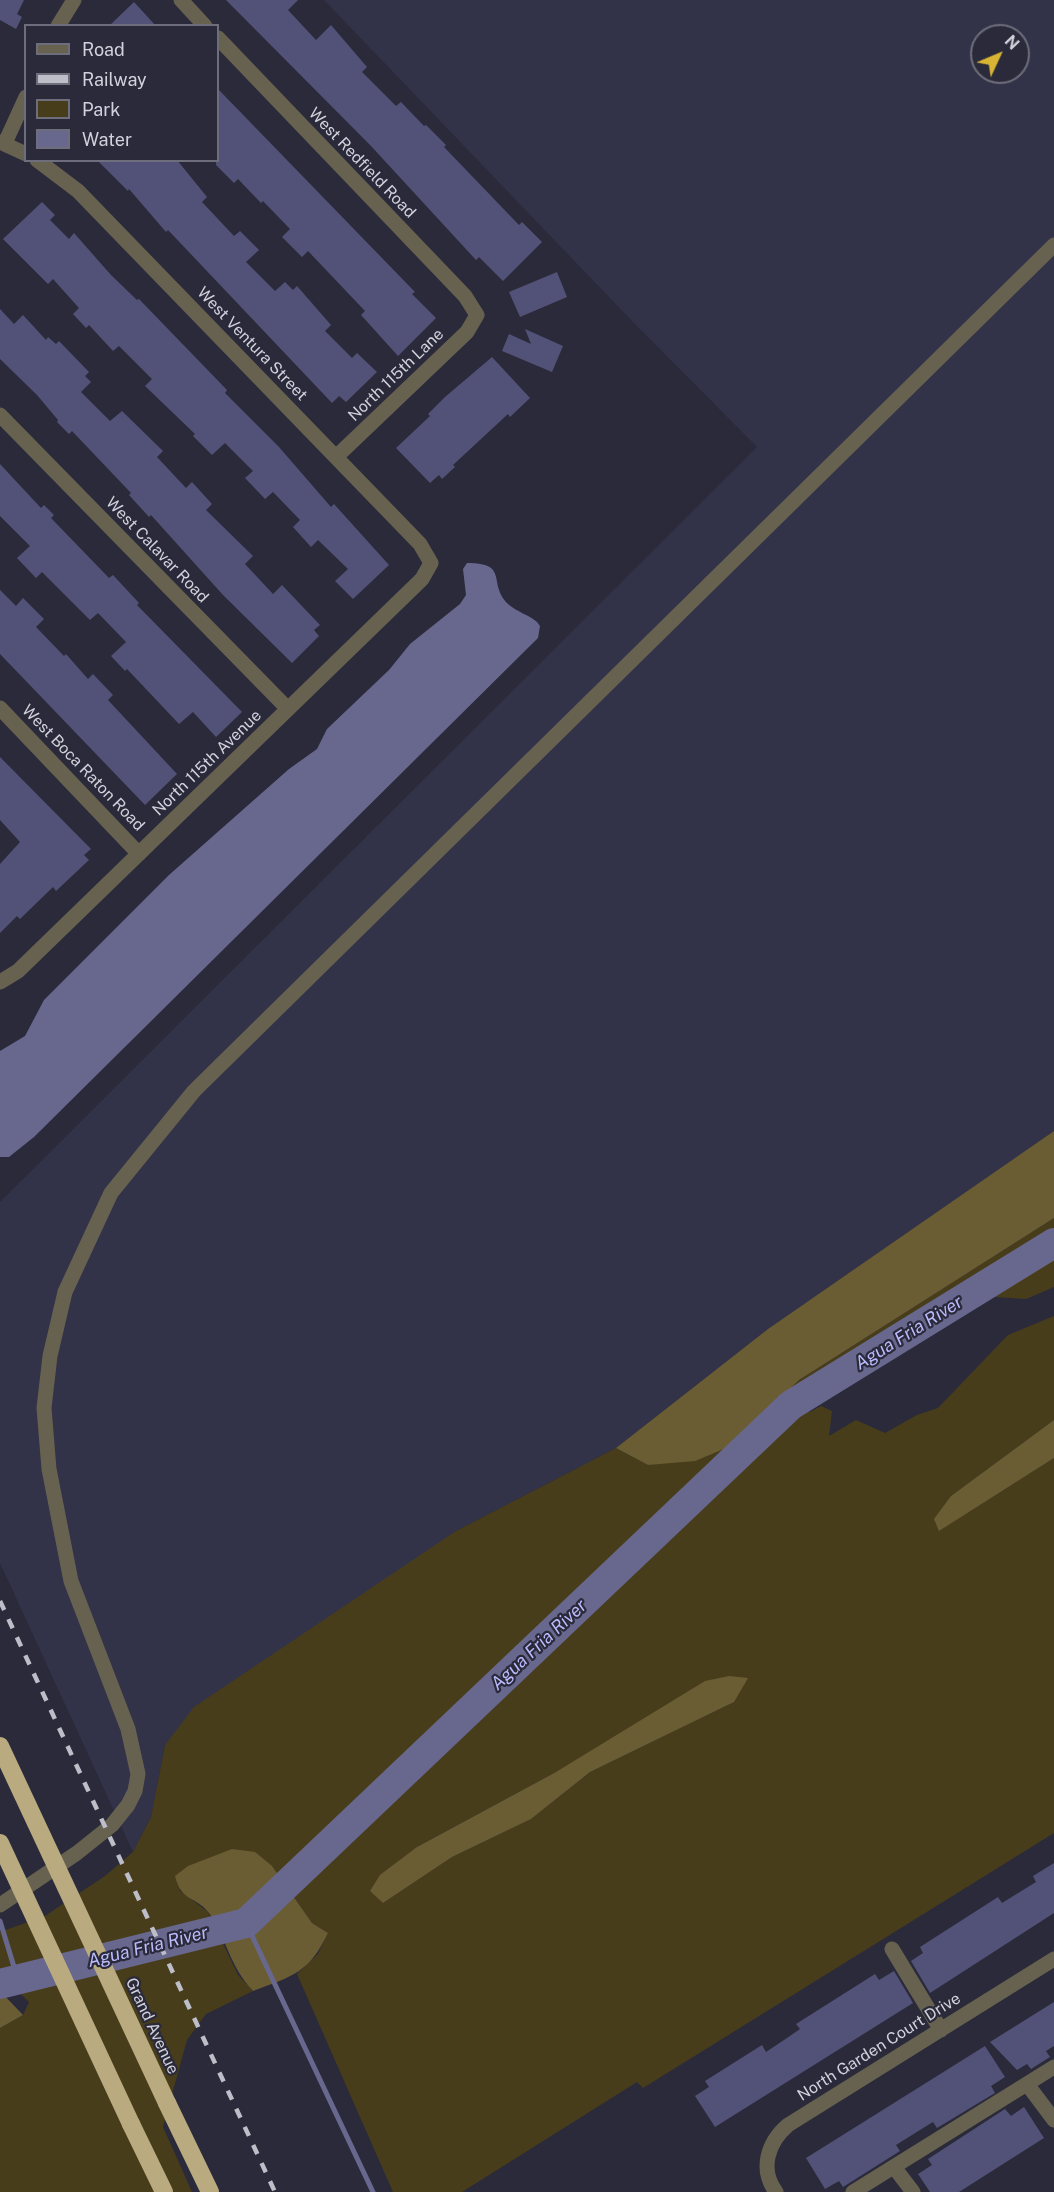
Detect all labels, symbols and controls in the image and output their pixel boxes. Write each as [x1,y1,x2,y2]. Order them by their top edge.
legend [24,24,219,162]
north arrow [970,24,1030,84]
text: N [1001,31,1023,54]
text: Road [82,39,125,60]
text: Railway [82,69,147,90]
text: Park [82,99,120,120]
street label: West Redfield Road [304,104,420,222]
text: Water [82,129,132,150]
street label: West Ventura Street [193,283,311,405]
street label: North 115th Lane [344,325,448,425]
street label: West Calavar Road [102,493,212,607]
street label: West Boca Raton Road [18,701,148,835]
street label: North 115th Avenue [149,706,265,820]
water label: Agua Fria River [851,1291,967,1375]
water label: Agua Fria River [487,1595,591,1695]
water label: Agua Fria River [86,1922,210,1972]
street label: Grand Avenue [121,1975,183,2077]
street label: North Garden Court Drive [794,1989,964,2105]

